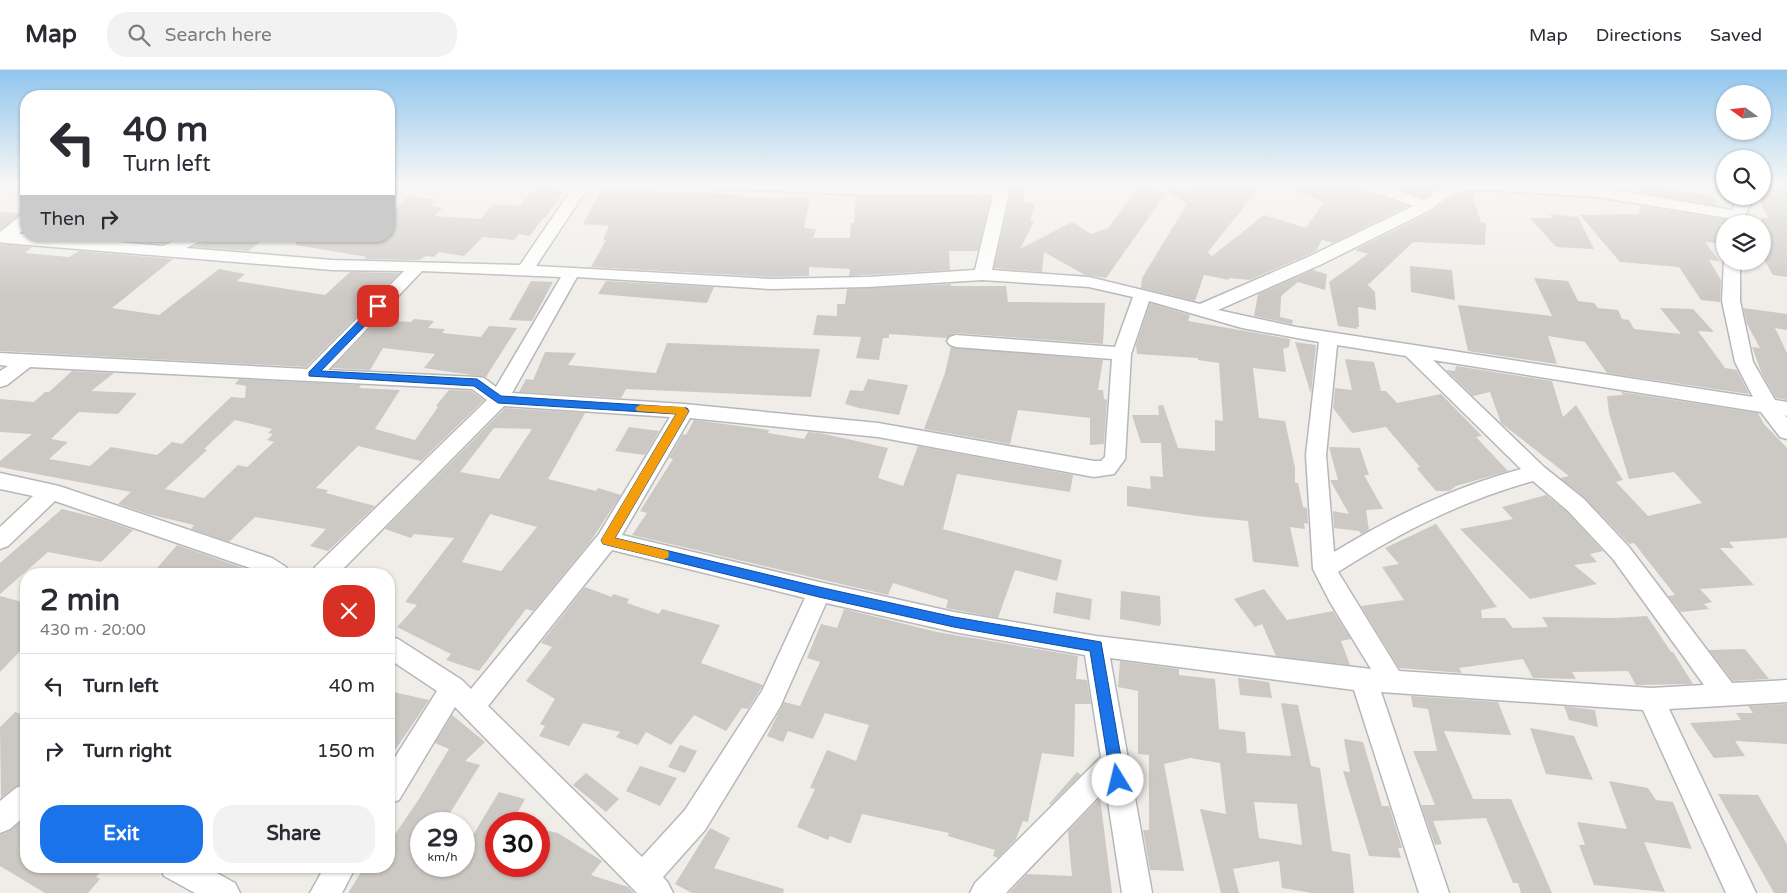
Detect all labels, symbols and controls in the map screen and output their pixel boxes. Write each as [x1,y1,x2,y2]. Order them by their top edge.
search box [107,12,457,57]
text: Map [25,20,77,49]
icon: search [125,21,153,49]
text: Search here [165,24,272,46]
text: Map [1529,24,1568,46]
text: Directions [1596,24,1682,46]
text: Saved [1710,24,1762,46]
north arrow [1716,85,1771,140]
map controls [1716,85,1771,270]
text: 40 m [123,109,208,151]
icon: left [40,110,105,175]
button: search [1716,150,1771,205]
text: Turn left [123,151,211,177]
icon: right [95,205,123,233]
text: Then [40,208,85,230]
button: layers [1716,215,1771,270]
pin [357,285,399,327]
icon: arrive [364,292,392,320]
text: 2 min [40,582,120,619]
button: close [323,585,375,637]
text: 430 m · 20:00 [40,620,146,640]
icon: left [40,672,68,700]
text: Turn left [83,675,159,697]
text: 40 m [329,675,375,697]
icon: right [40,737,68,765]
text: Turn right [83,740,171,762]
text: 150 m [317,740,375,762]
position arrow [1091,753,1143,805]
button: Exit [40,805,203,863]
button: Share [213,805,375,863]
speed limit sign: 30 [485,812,550,877]
text: 29 [427,823,458,853]
text: km/h [427,850,458,864]

